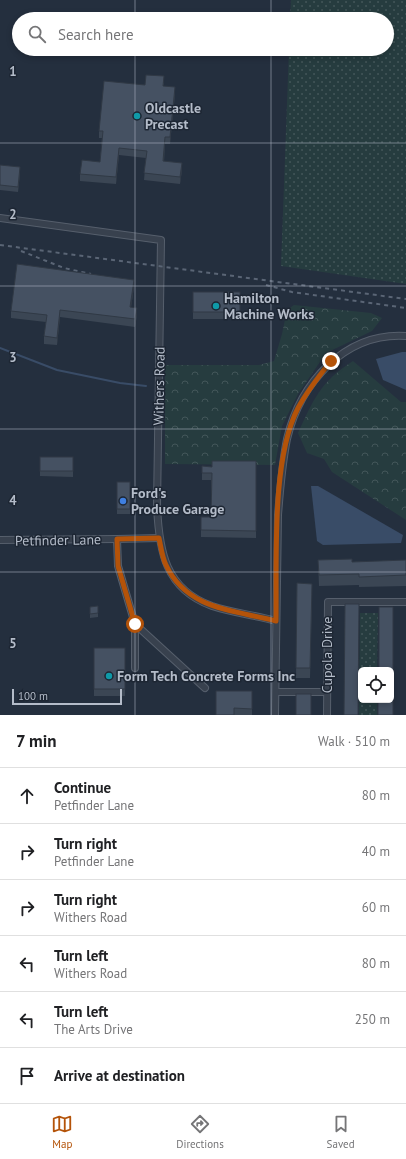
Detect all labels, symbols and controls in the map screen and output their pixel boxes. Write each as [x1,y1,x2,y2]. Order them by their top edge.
search box [12,12,394,56]
icon: search [26,23,48,45]
text: Search here [58,25,134,44]
text: 1 [9,63,17,80]
place label: Oldcastle Precast [145,99,201,133]
marker: Oldcastle Precast [132,111,142,121]
text: 2 [9,206,17,223]
place label: Hamilton Machine Works [224,289,314,323]
marker: Hamilton Machine Works [211,301,221,311]
street label: Withers Road [149,346,169,426]
text: 3 [9,349,17,366]
route end [322,352,340,370]
place label: Ford's Produce Garage [131,484,224,518]
text: 4 [9,492,17,509]
marker: Ford's Produce Garage [118,496,128,506]
street label: Petfinder Lane [15,530,101,550]
route start [126,615,144,633]
street label: Cupola Drive [318,617,336,693]
text: 5 [9,635,17,652]
place label: Form Tech Concrete Forms Inc [117,667,295,685]
map controls [358,667,394,703]
button: locate [358,667,394,703]
marker: Form Tech Concrete Forms Inc [104,671,114,681]
scale bar [12,687,122,706]
text: 100 m [18,689,48,703]
text: 7 min [16,730,57,752]
text: Walk · 510 m [318,733,390,750]
text: Continue [54,778,111,797]
icon: ahead [16,785,38,807]
text: 80 m [362,787,390,804]
text: Petfinder Lane [54,797,134,814]
text: Turn right [54,834,117,853]
icon: right [16,841,38,863]
text: 40 m [362,843,390,860]
text: Petfinder Lane [54,853,134,870]
text: Turn right [54,890,117,909]
icon: right [16,897,38,919]
text: 60 m [362,899,390,916]
text: Withers Road [54,909,127,926]
text: Turn left [54,946,108,965]
icon: left [16,953,38,975]
text: 80 m [362,955,390,972]
text: Withers Road [54,965,127,982]
text: Turn left [54,1002,108,1021]
icon: left [16,1009,38,1031]
text: 250 m [355,1011,390,1028]
text: The Arts Drive [54,1021,133,1038]
icon: arrive [16,1065,38,1087]
text: Arrive at destination [54,1066,185,1085]
tab: Map [51,1113,73,1151]
tab: Directions [176,1113,224,1151]
tab: Saved [327,1113,355,1151]

